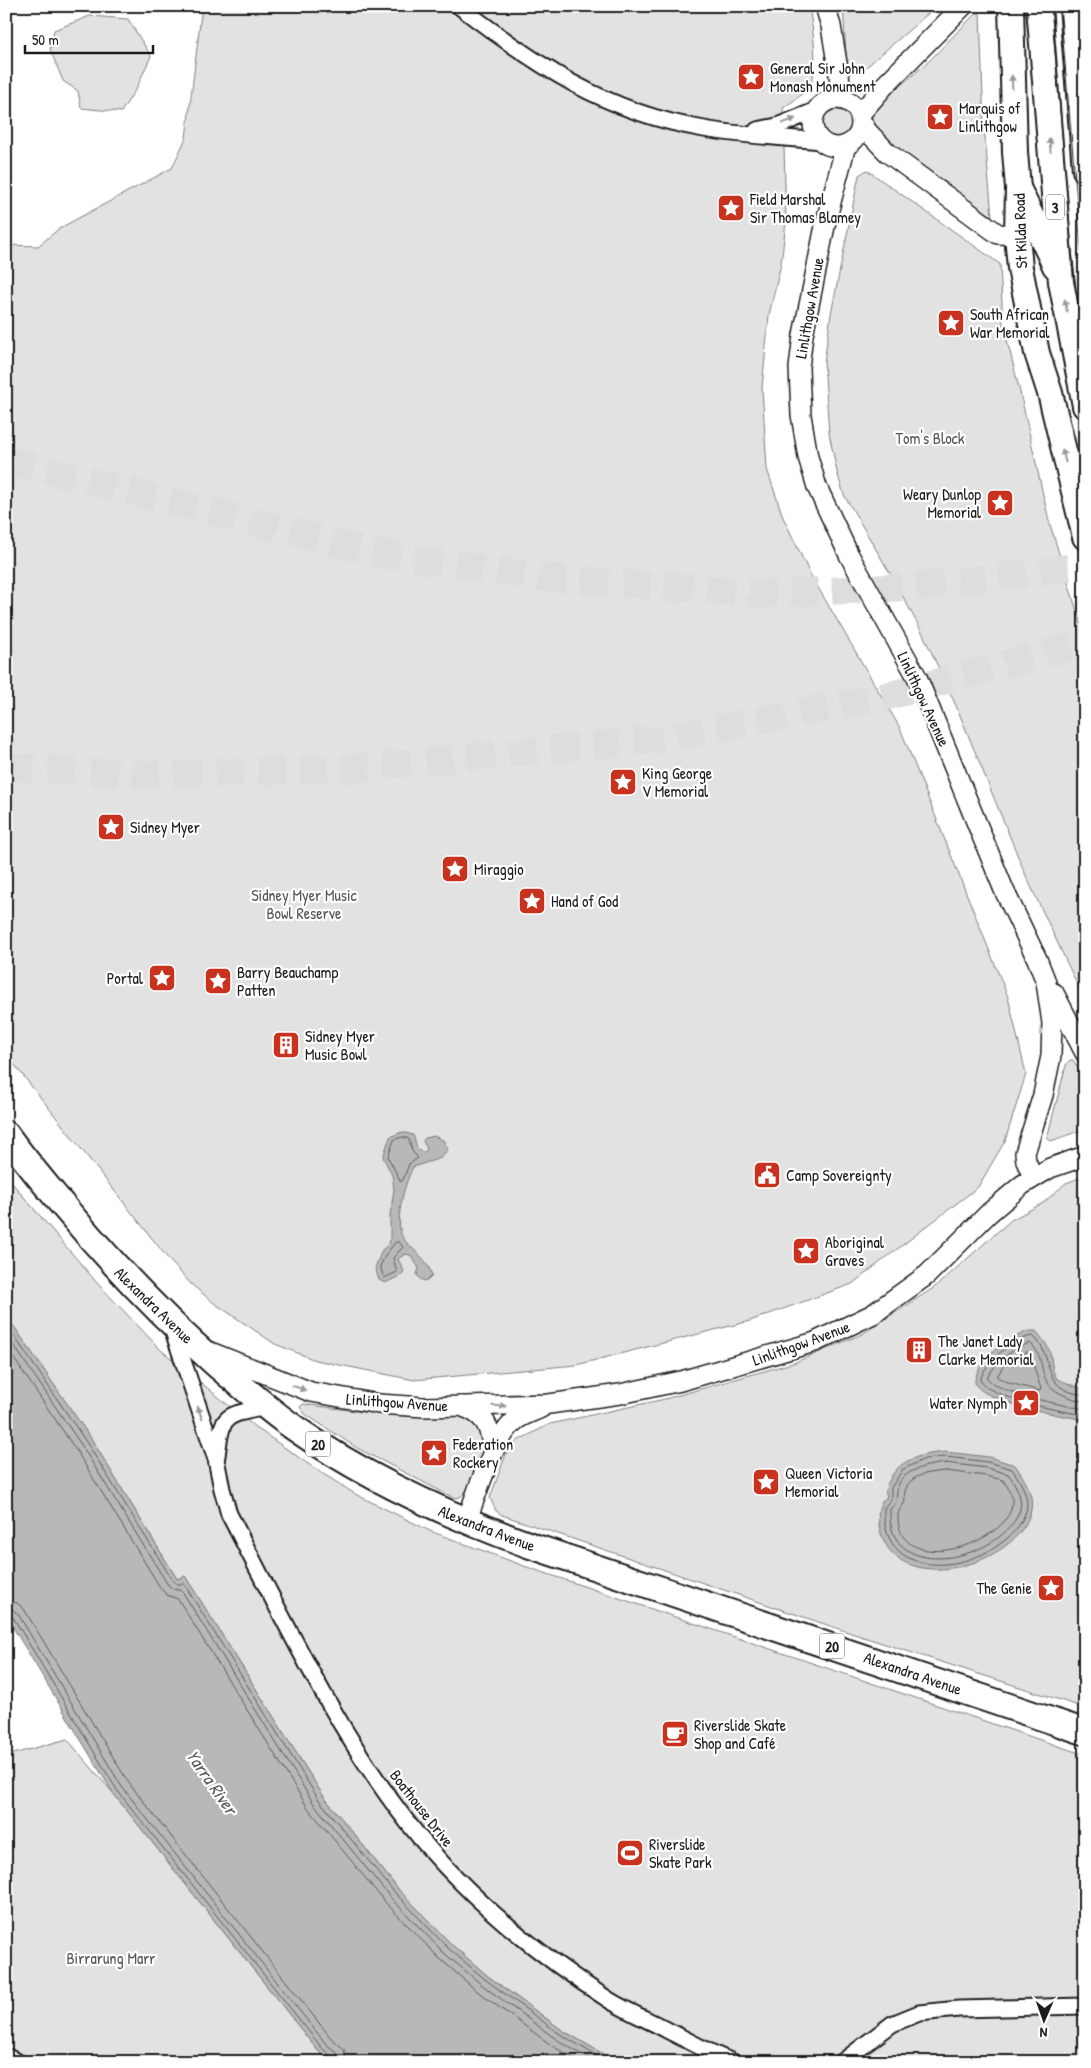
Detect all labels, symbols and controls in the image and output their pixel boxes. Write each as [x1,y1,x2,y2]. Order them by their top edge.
scale bar [25,22,152,54]
text: 50 m [32,29,59,50]
place label: General Sir John Monash Monument [770,57,876,97]
place icon: General Sir John Monash Monument [736,62,766,92]
one-way arrow [1008,73,1016,89]
place label: Marquis of Linlithgow [959,97,1021,137]
place icon: Marquis of Linlithgow [925,102,955,132]
one-way arrow [782,117,797,125]
one-way arrow [1045,136,1053,152]
place label: Field Marshal Sir Thomas Blamey [749,188,861,228]
place icon: Field Marshal Sir Thomas Blamey [716,193,746,223]
street label: St Kilda Road [1008,193,1032,269]
road number: 3 [1046,194,1064,220]
street label: Linlithgow Avenue [789,255,829,360]
one-way arrow [1061,298,1069,314]
place label: South African War Memorial [970,303,1050,343]
place icon: South African War Memorial [936,308,966,338]
park label: Tom's Block [896,427,965,449]
one-way arrow [1060,449,1068,464]
place label: Weary Dunlop Memorial [903,483,982,523]
place icon: Weary Dunlop Memorial [985,488,1015,518]
street label: Linlithgow Avenue [892,648,956,750]
place label: King George V Memorial [642,762,713,802]
place icon: King George V Memorial [608,767,638,797]
place icon: Sidney Myer [96,812,126,842]
place label: Sidney Myer [130,816,200,838]
place icon: Miraggio [440,854,470,884]
place label: Miraggio [474,858,524,880]
park label: Sidney Myer Music Bowl Reserve [251,884,358,924]
place icon: Hand of God [517,886,547,916]
place label: Hand of God [551,890,618,912]
place label: Barry Beauchamp Patten [237,961,338,1001]
place icon: Portal [147,963,177,993]
place icon: Barry Beauchamp Patten [203,966,233,996]
place label: Portal [107,967,144,989]
place label: Sidney Myer Music Bowl [305,1025,375,1065]
building icon: Sidney Myer Music Bowl [271,1030,301,1060]
public building icon: Camp Sovereignty [752,1160,782,1190]
place label: Camp Sovereignty [786,1164,892,1186]
place label: Aboriginal Graves [825,1231,885,1271]
place icon: Aboriginal Graves [791,1236,821,1266]
street label: Alexandra Avenue [110,1262,199,1349]
street label: Linlithgow Avenue [749,1315,853,1371]
place label: The Janet Lady Clarke Memorial [938,1330,1034,1370]
building icon: The Janet Lady Clarke Memorial [904,1335,934,1365]
one-way arrow [292,1384,307,1392]
street label: Linlithgow Avenue [345,1387,449,1417]
place icon: Water Nymph [1011,1388,1041,1418]
place label: Water Nymph [929,1392,1007,1414]
one-way arrow [491,1402,507,1410]
one-way arrow [196,1405,203,1420]
road number: 20 [306,1432,330,1456]
place label: Federation Rockery [452,1433,513,1473]
place icon: Federation Rockery [419,1438,449,1468]
place label: Queen Victoria Memorial [785,1462,872,1502]
place icon: Queen Victoria Memorial [751,1467,781,1497]
street label: Alexandra Avenue [435,1499,539,1557]
place icon: The Genie [1036,1573,1066,1603]
place label: The Genie [977,1577,1033,1599]
road number: 20 [820,1634,844,1658]
street label: Alexandra Avenue [861,1646,965,1700]
place label: Riverslide Skate Shop and Café [694,1714,787,1754]
cafe icon: Riverslide Skate Shop and Café [660,1719,690,1749]
water label: Yarra River [181,1745,245,1821]
street label: Boathouse Drive [385,1765,459,1852]
place label: Riverslide Skate Park [649,1833,712,1873]
sports icon: Riverslide Skate Park [615,1838,645,1868]
park label: Birrarung Marr [67,1947,156,1969]
north arrow [1018,1996,1068,2046]
text: N [1039,2024,1048,2043]

